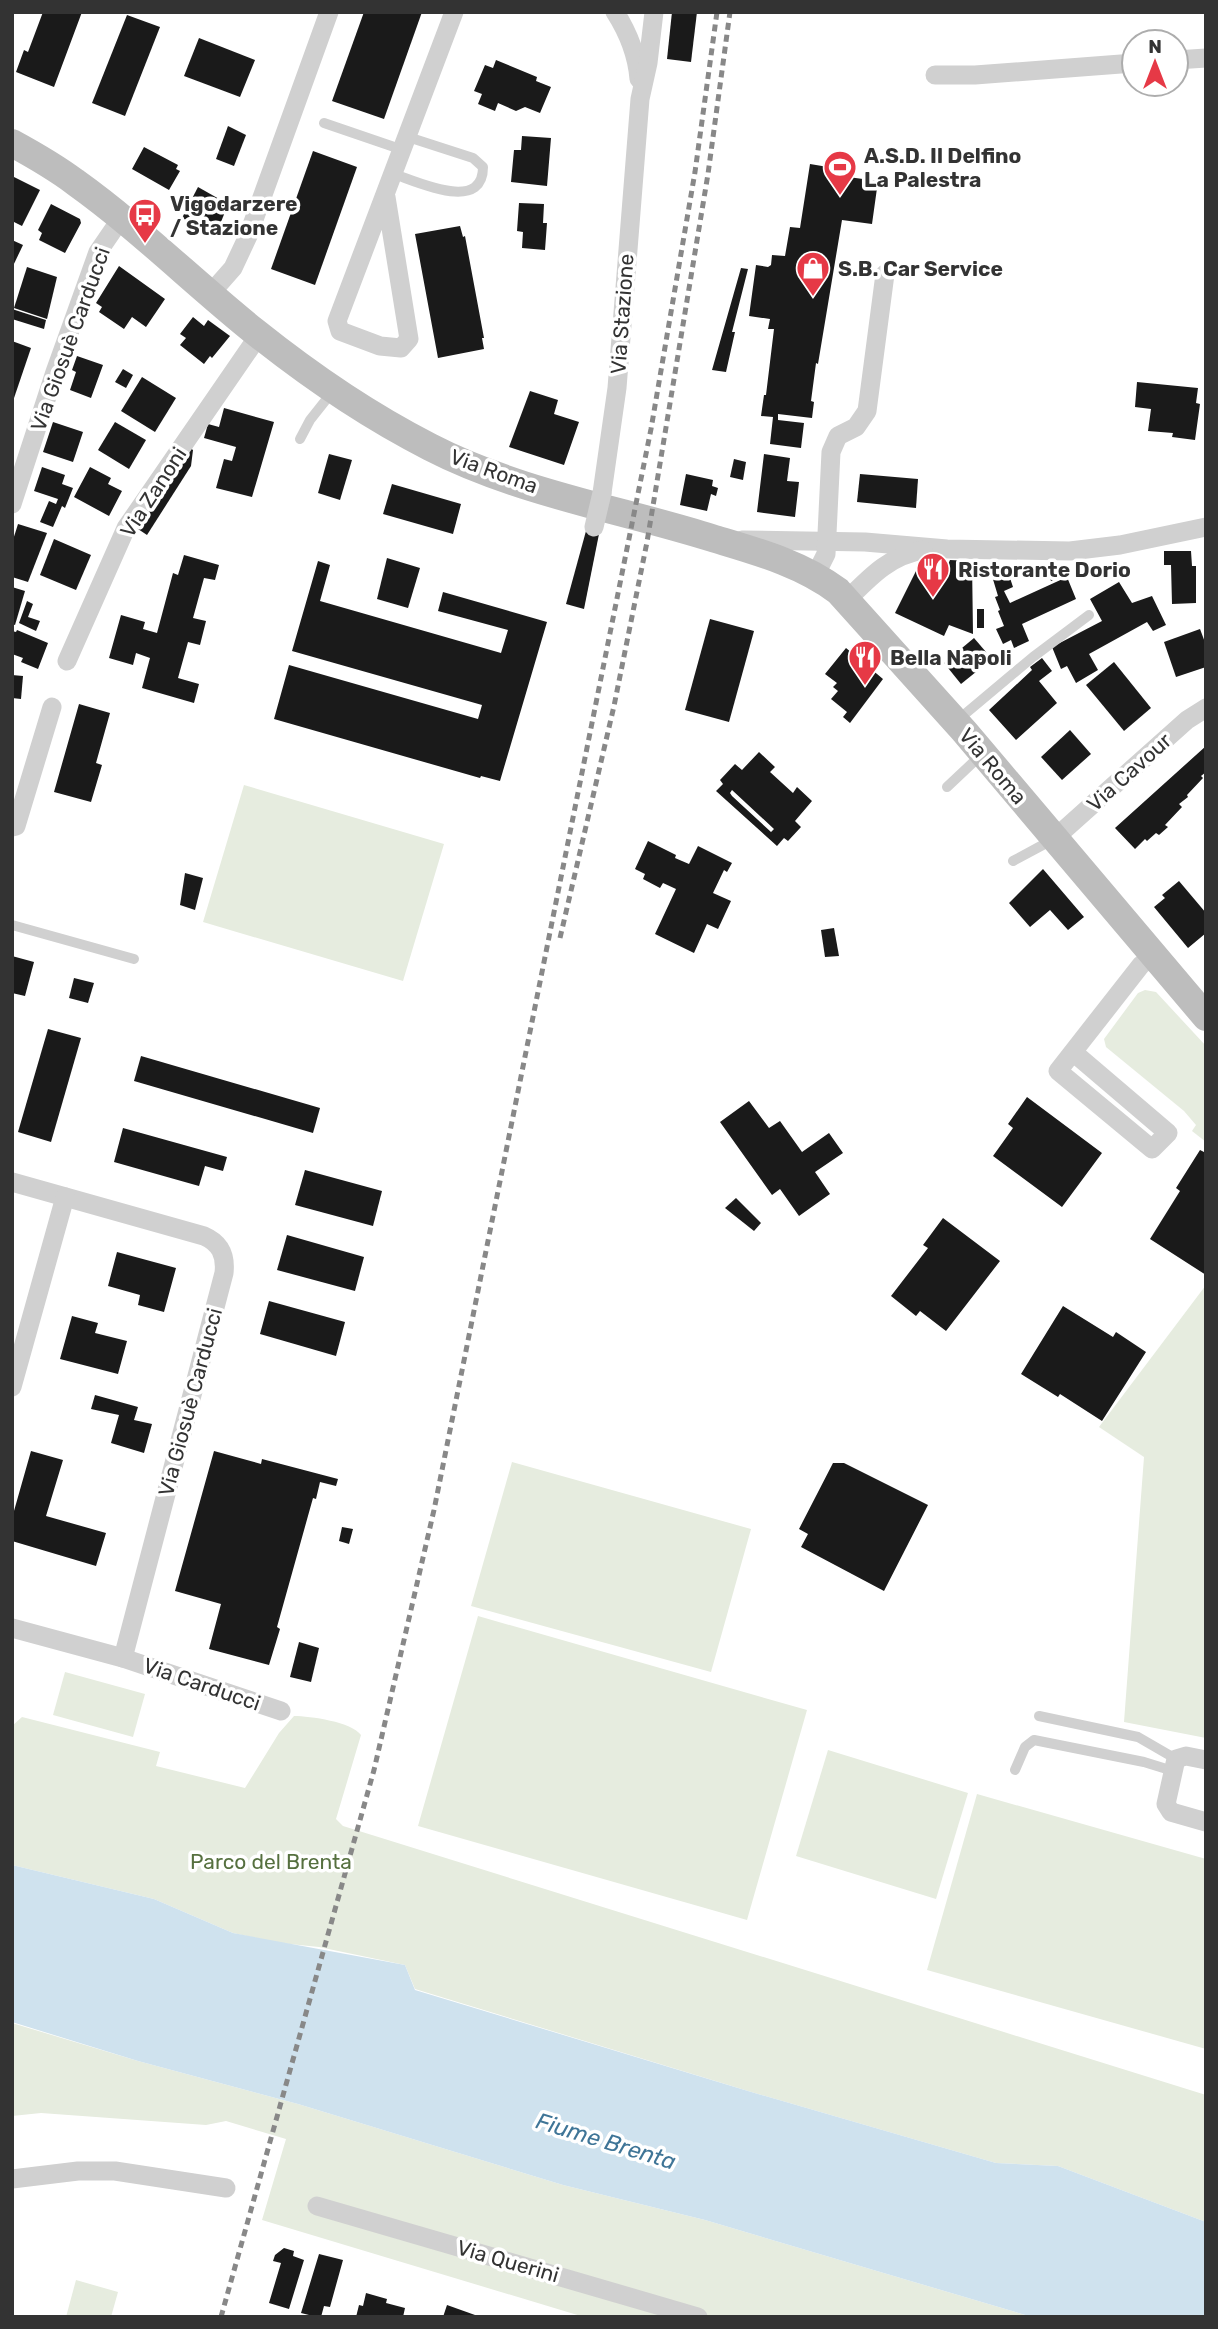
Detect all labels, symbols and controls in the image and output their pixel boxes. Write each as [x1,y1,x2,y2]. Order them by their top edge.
north arrow [1120,28,1190,98]
text: N [1148,35,1162,58]
place label: A.S.D. Il Delfino La Palestra [864,143,1021,192]
sports icon: A.S.D. Il Delfino La Palestra [821,148,859,197]
place label: Vigodarzere / Stazione [170,191,298,240]
bus stop icon: Vigodarzere / Stazione [126,196,164,245]
street label: Via Giosuè Carducci [25,244,115,434]
shop icon: S.B. Car Service [794,249,832,298]
street label: Via Stazione [605,253,639,375]
place label: S.B. Car Service [838,256,1003,281]
street label: Via Zanoni [115,442,191,542]
street label: Via Roma [447,444,541,498]
restaurant icon: Ristorante Dorio [914,550,952,599]
place label: Ristorante Dorio [958,557,1131,582]
restaurant icon: Bella Napoli [846,638,884,687]
place label: Bella Napoli [890,645,1012,670]
street label: Via Roma [954,723,1032,809]
street label: Via Cavour [1082,728,1176,816]
street label: Via Giosuè Carducci [153,1305,227,1499]
street label: Via Carducci [140,1652,264,1716]
park label: Parco del Brenta [190,1849,352,1874]
water label: Fiume Brenta [533,2106,679,2176]
street label: Via Querini [454,2235,562,2287]

